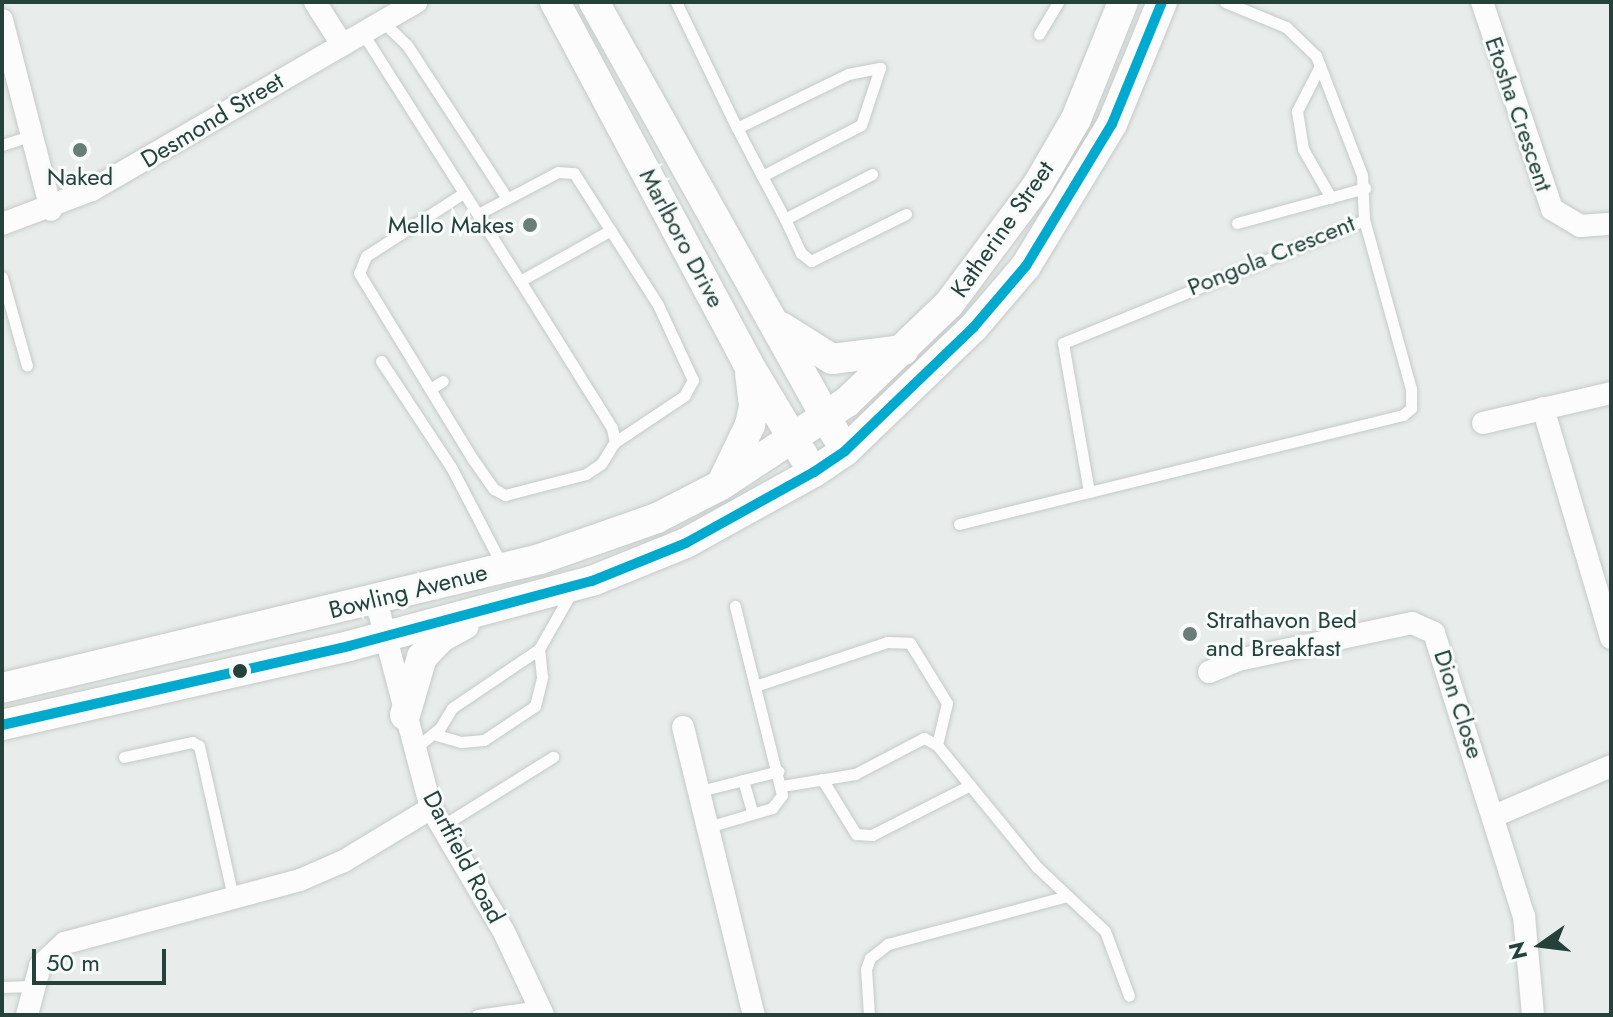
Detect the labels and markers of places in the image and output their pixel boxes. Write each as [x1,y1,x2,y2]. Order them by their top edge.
marker: Naked [71,141,89,159]
place label: Naked [47,163,113,191]
place label: Mello Makes [388,211,514,239]
marker: Mello Makes [521,216,539,234]
place label: Strathavon Bed and Breakfast [1206,606,1357,662]
marker: Strathavon Bed and Breakfast [1181,625,1199,643]
unlabelled marker [232,663,248,679]

